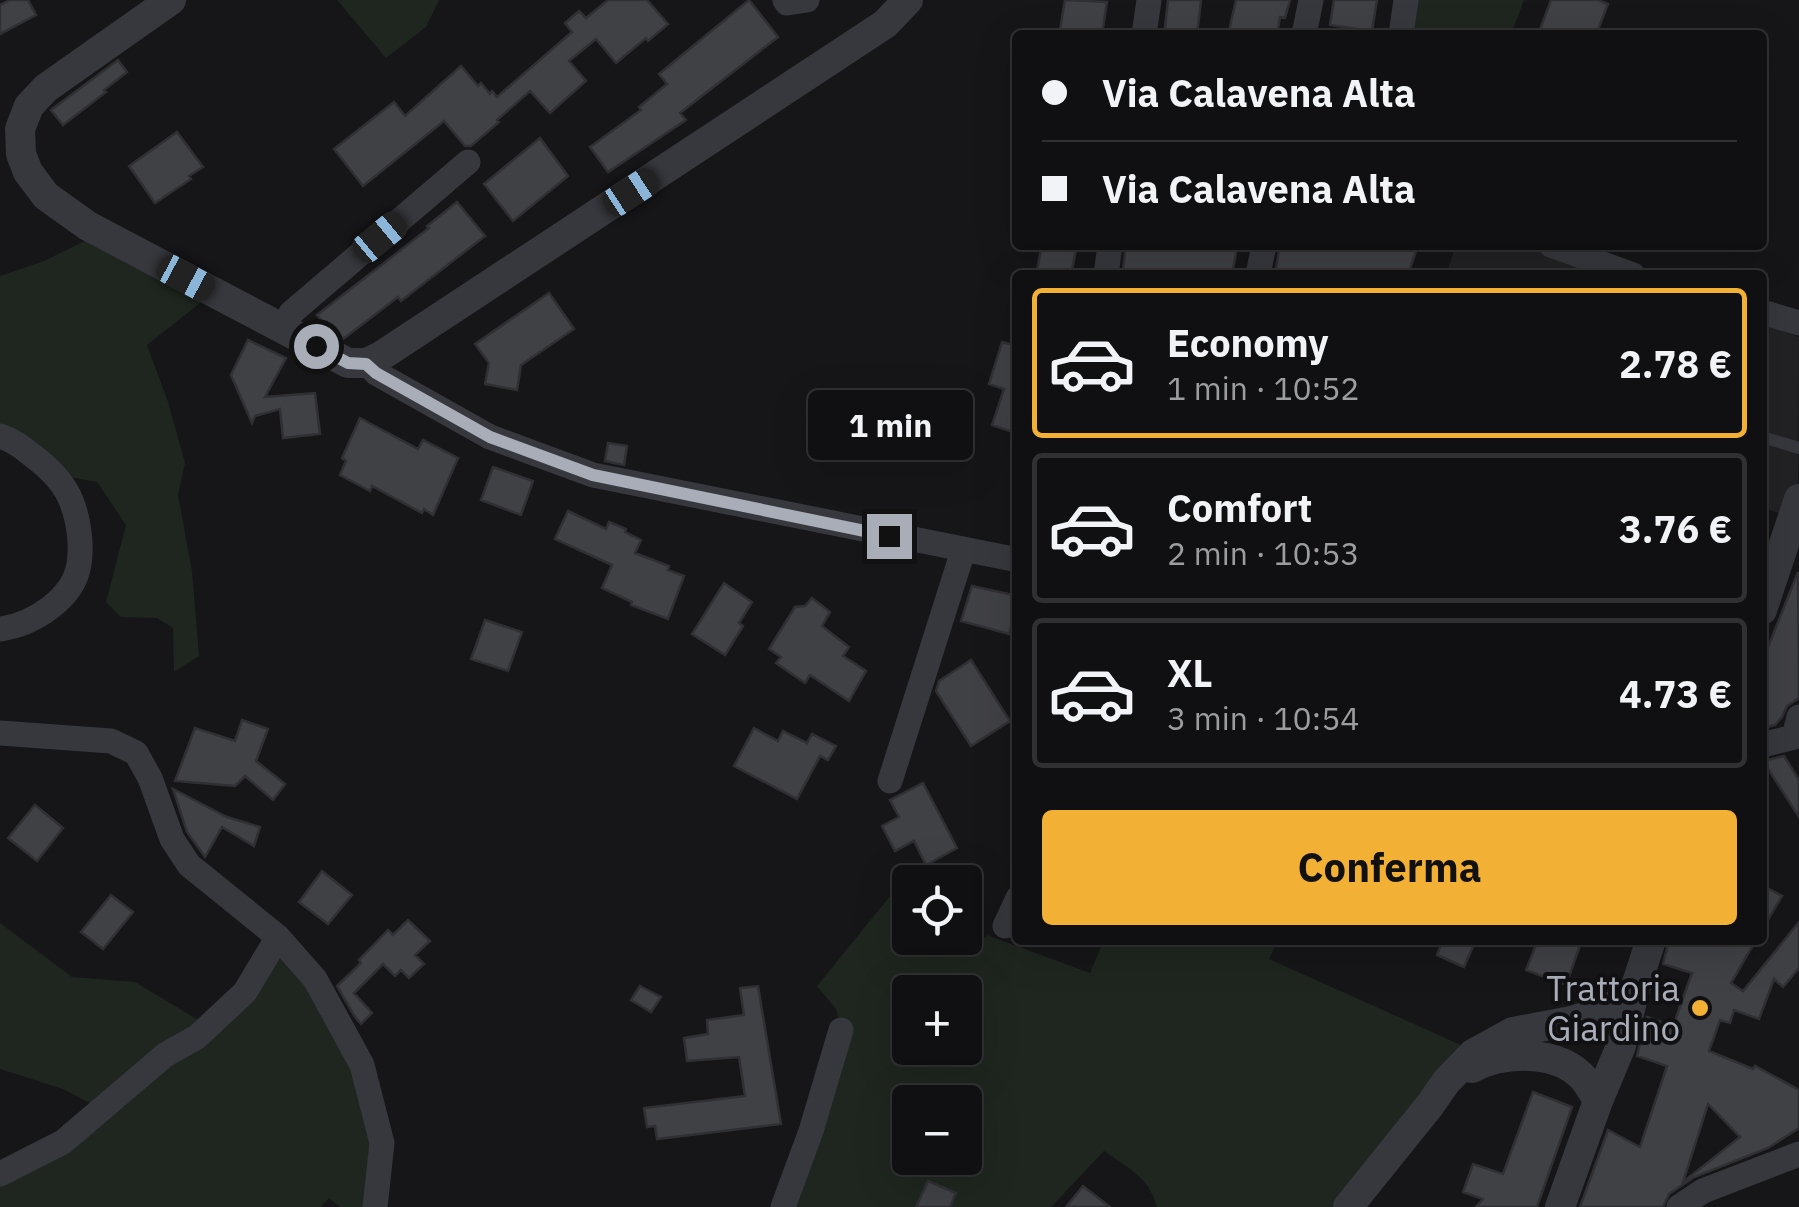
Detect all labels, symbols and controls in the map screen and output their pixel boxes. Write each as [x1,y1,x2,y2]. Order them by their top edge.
text: Via Calavena Alta [1102,68,1416,117]
car [598,163,664,221]
text: Via Calavena Alta [1102,164,1416,213]
car [347,206,413,268]
car [152,251,220,305]
icon: car [1047,318,1137,408]
text: Economy [1167,318,1329,367]
route start [294,324,339,369]
text: 2.78 € [1619,339,1732,388]
text: 1 min · 10:52 [1167,367,1360,409]
callout: 1 min [806,391,972,461]
text: 1 min [849,404,932,446]
icon: car [1047,483,1137,573]
text: Comfort [1167,483,1312,532]
text: 3.76 € [1619,504,1732,553]
route end [867,514,912,559]
text: 2 min · 10:53 [1167,532,1360,574]
icon: car [1047,648,1137,738]
text: XL [1167,648,1213,697]
text: 4.73 € [1619,669,1732,718]
text: 3 min · 10:54 [1167,697,1360,739]
button: Conferma [1042,810,1737,925]
map controls [892,865,982,1175]
button: locate [892,865,982,955]
place label: Trattoria Giardino [1546,965,1680,1051]
button: + [892,975,982,1065]
marker: Trattoria Giardino [1689,997,1711,1019]
button: − [892,1085,982,1175]

